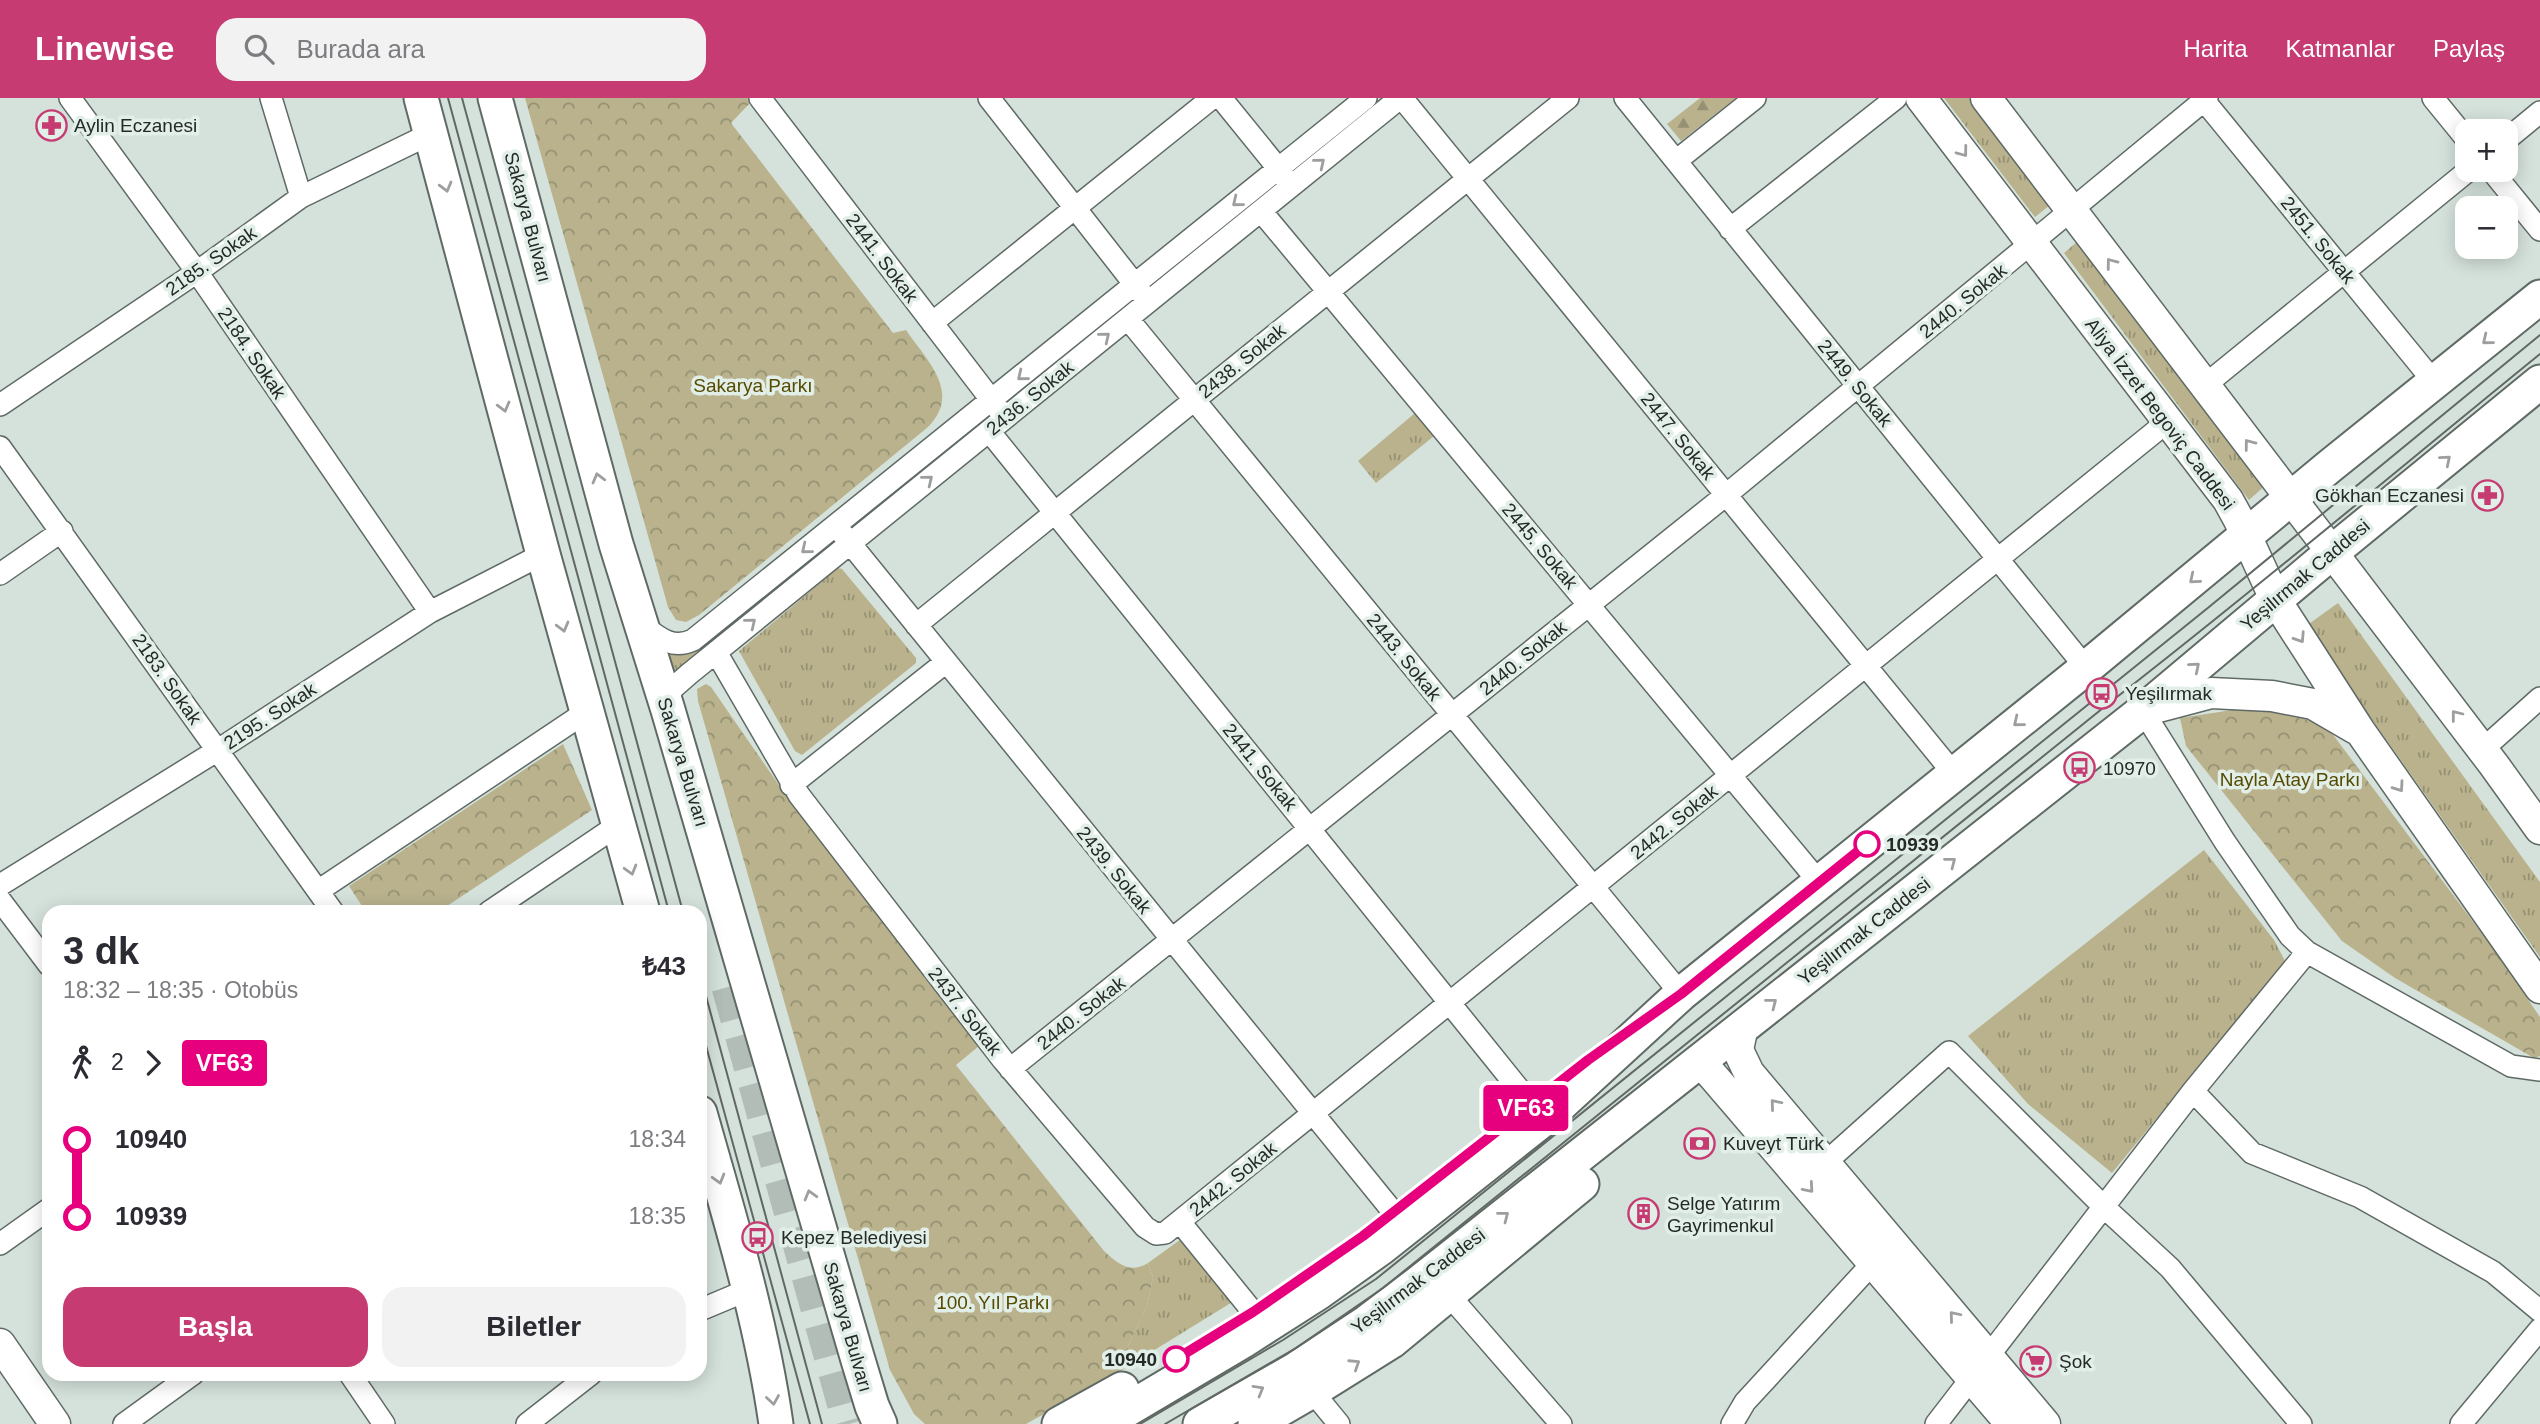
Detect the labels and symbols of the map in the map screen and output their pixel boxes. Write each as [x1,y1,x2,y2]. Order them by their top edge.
pharmacy icon: Aylin Eczanesi [34,108,68,142]
place label: Aylin Eczanesi [74,115,197,136]
one-way arrow [1954,145,1967,157]
street label: Sakarya Bulvarı [501,150,555,284]
one-way arrow [1311,159,1324,171]
one-way arrow [438,181,452,193]
street label: 2451. Sokak [2277,192,2360,288]
one-way arrow [1232,194,1245,207]
street label: 2441. Sokak [842,209,922,307]
street label: 2185. Sokak [162,222,261,300]
one-way arrow [2107,258,2119,271]
street label: 2440. Sokak [1915,259,2011,342]
street label: 2184. Sokak [214,303,291,403]
street label: Aliya İzzet Begoviç Caddesi [2081,314,2239,514]
street label: 2438. Sokak [1194,319,1290,402]
one-way arrow [2482,331,2494,344]
one-way arrow [1097,333,1109,346]
street label: 2449. Sokak [1814,335,1897,431]
street label: 2436. Sokak [982,356,1078,439]
one-way arrow [1017,367,1029,380]
park label: Sakarya Parkı [693,375,813,396]
street label: 2447. Sokak [1637,388,1720,484]
one-way arrow [496,401,510,413]
one-way arrow [2244,439,2257,452]
one-way arrow [2438,456,2451,468]
one-way arrow [592,472,607,484]
one-way arrow [920,476,932,489]
pharmacy icon: Gökhan Eczanesi [2470,478,2504,512]
place label: Gökhan Eczanesi [2315,485,2464,506]
street label: 2445. Sokak [1498,499,1582,594]
street label: Yeşilırmak Caddesi [2236,515,2374,635]
one-way arrow [802,541,815,553]
one-way arrow [2189,571,2202,583]
street label: 2443. Sokak [1363,609,1446,705]
street label: 2440. Sokak [1475,616,1571,699]
one-way arrow [744,619,756,632]
one-way arrow [554,621,569,633]
street label: 2183. Sokak [128,630,206,729]
one-way arrow [2292,630,2305,643]
one-way arrow [2187,663,2200,675]
bus stop icon: Yeşilırmak [2085,676,2119,710]
street label: 2195. Sokak [220,678,320,754]
place label: Yeşilırmak [2125,683,2212,704]
street label: Sakarya Bulvarı [653,695,713,829]
one-way arrow [2451,711,2464,723]
one-way arrow [2013,714,2025,727]
street label: 2441. Sokak [1219,719,1302,815]
bus stop icon: 10970 [2063,751,2097,785]
place label: 10970 [2103,758,2156,779]
park label: Nayla Atay Parkı [2220,769,2360,790]
one-way arrow [2391,779,2403,792]
street label: 2442. Sokak [1626,780,1722,863]
street label: 2439. Sokak [1073,822,1156,918]
marker: 10939 [1854,831,1880,857]
place label: 10939 [1886,834,1939,855]
one-way arrow [1943,858,1956,871]
one-way arrow [623,864,637,876]
street label: Yeşilırmak Caddesi [1794,873,1934,989]
street label: 2437. Sokak [924,963,1006,1059]
street label: 2440. Sokak [1033,972,1129,1054]
one-way arrow [1764,999,1777,1011]
line badge: VF63 [1477,1085,1575,1131]
one-way arrow [1771,1100,1784,1112]
bank icon: Kuveyt Türk [1683,1126,1717,1160]
place label: Kuveyt Türk [1723,1133,1825,1154]
street label: 2442. Sokak [1185,1137,1281,1220]
one-way arrow [710,1173,725,1185]
one-way arrow [1801,1180,1813,1193]
one-way arrow [803,1189,818,1201]
place label: Selge Yatırım Gayrimenkul [1667,1193,1780,1236]
building icon: Selge Yatırım Gayrimenkul [1627,1197,1661,1231]
one-way arrow [1496,1212,1509,1225]
bus stop icon: Kepez Belediyesi [741,1220,775,1254]
street label: Yeşilırmak Caddesi [1347,1224,1489,1338]
place label: Kepez Belediyesi [781,1227,927,1248]
street label: Sakarya Bulvarı [819,1260,877,1394]
park label: 100. Yıl Parkı [936,1292,1050,1313]
one-way arrow [1950,1311,1962,1324]
supermarket icon: Şok [2019,1344,2053,1378]
marker: 10940 [1163,1346,1189,1372]
place label: 10940 [1104,1349,1157,1370]
place label: Şok [2059,1351,2092,1372]
one-way arrow [1348,1359,1361,1372]
one-way arrow [1252,1385,1264,1398]
one-way arrow [765,1394,780,1406]

